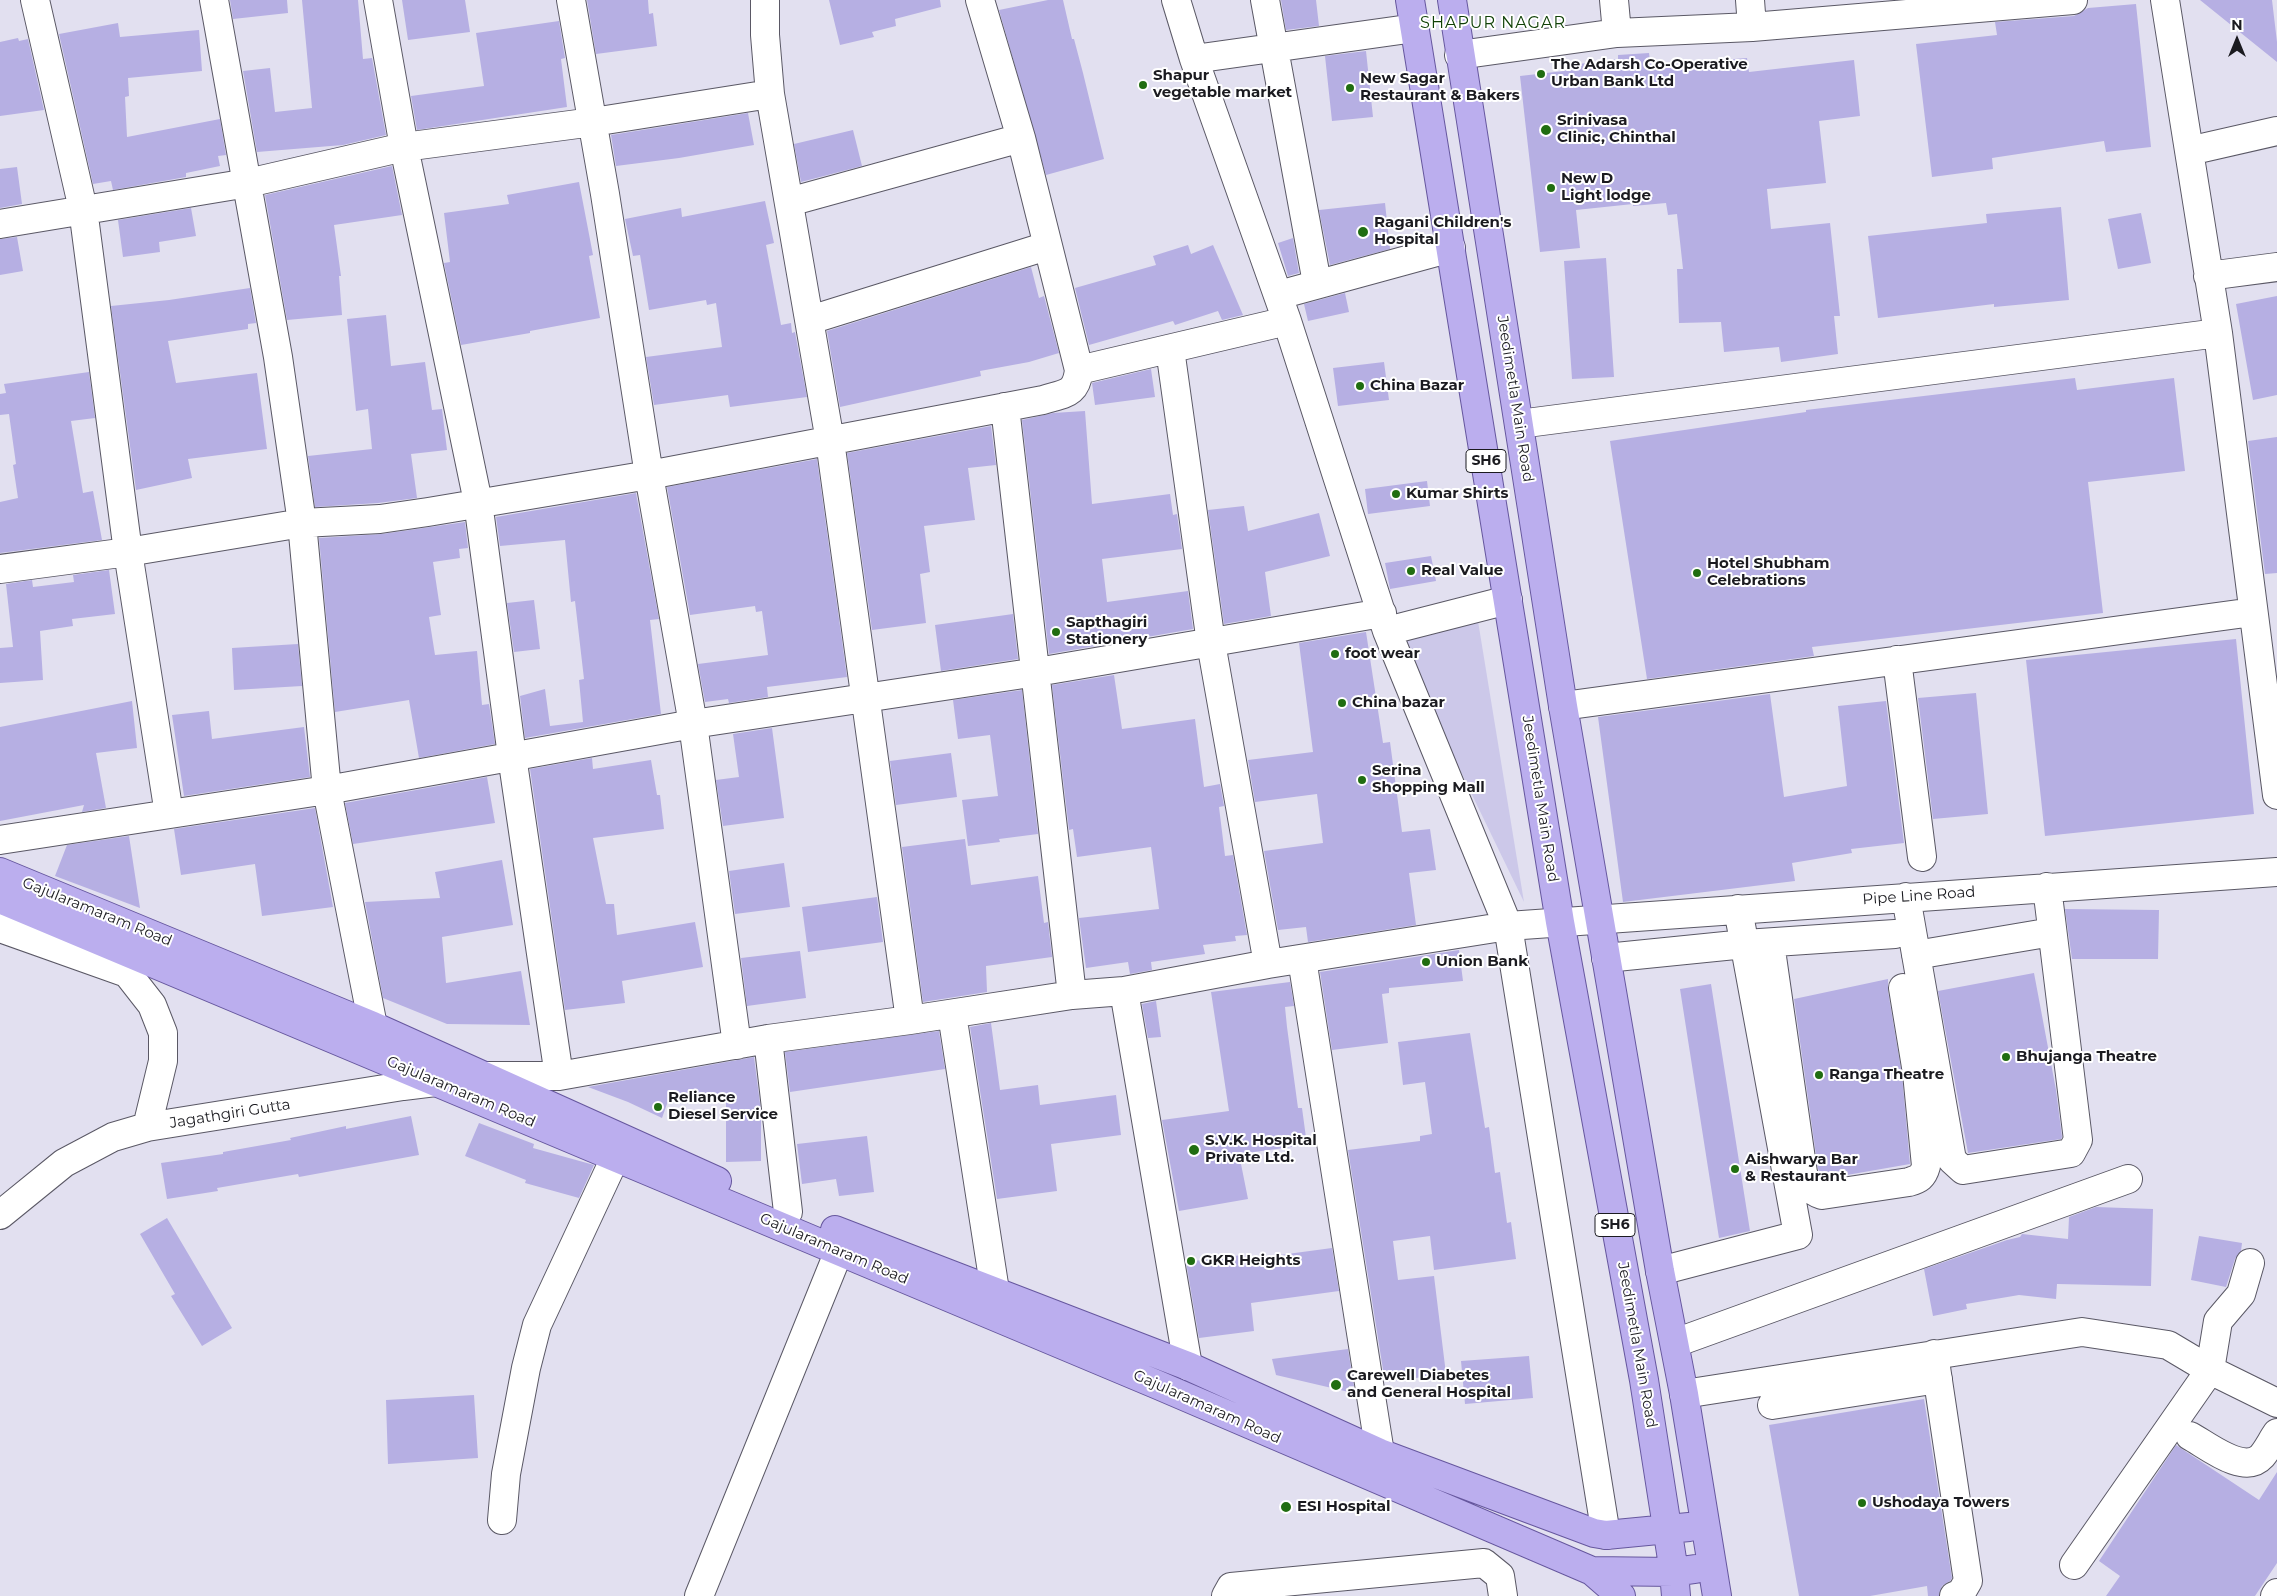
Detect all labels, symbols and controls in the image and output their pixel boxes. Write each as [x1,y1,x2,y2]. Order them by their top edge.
district label: SHAPUR NAGAR [1419,13,1567,33]
north arrow [2212,15,2262,65]
text: N [2231,16,2243,34]
place label: The Adarsh Co-Operative Urban Bank Ltd [1551,56,1748,91]
place label: Shapur vegetable market [1153,67,1292,102]
marker: The Adarsh Co-Operative Urban Bank Ltd [1535,68,1547,80]
place label: New Sagar Restaurant & Bakers [1360,70,1520,105]
marker: Shapur vegetable market [1137,79,1149,91]
marker: New Sagar Restaurant & Bakers [1344,82,1356,94]
place label: Srinivasa Clinic, Chinthal [1557,112,1676,147]
marker: Srinivasa Clinic, Chinthal [1539,123,1553,137]
place label: New D Light lodge [1561,170,1651,205]
marker: New D Light lodge [1545,182,1557,194]
place label: Ragani Children's Hospital [1374,214,1511,249]
marker: Ragani Children's Hospital [1356,225,1370,239]
street label: Jeedimetla Main Road [1493,315,1537,483]
place label: China Bazar [1370,377,1464,395]
marker: China Bazar [1354,380,1366,392]
road number: SH6 [1466,450,1506,472]
place label: Kumar Shirts [1406,485,1508,503]
marker: Kumar Shirts [1390,488,1402,500]
place label: Hotel Shubham Celebrations [1707,555,1829,590]
place label: Real Value [1421,562,1503,580]
marker: Real Value [1405,565,1417,577]
marker: Hotel Shubham Celebrations [1691,567,1703,579]
place label: Sapthagiri Stationery [1066,614,1147,649]
marker: Sapthagiri Stationery [1050,626,1062,638]
place label: foot wear [1345,645,1420,663]
marker: foot wear [1329,648,1341,660]
place label: China bazar [1352,694,1445,712]
marker: China bazar [1336,697,1348,709]
street label: Jeedimetla Main Road [1518,715,1562,883]
place label: Serina Shopping Mall [1372,762,1485,797]
marker: Serina Shopping Mall [1356,774,1368,786]
street label: Gajularamaram Road [20,874,174,950]
street label: Pipe Line Road [1862,883,1976,909]
place label: Union Bank [1436,953,1528,971]
marker: Union Bank [1420,956,1432,968]
place label: Bhujanga Theatre [2016,1048,2157,1066]
marker: Bhujanga Theatre [2000,1051,2012,1063]
street label: Gajularamaram Road [384,1052,538,1132]
place label: Ranga Theatre [1829,1066,1944,1084]
marker: Ranga Theatre [1813,1069,1825,1081]
place label: Reliance Diesel Service [668,1089,778,1124]
street label: Jagathgiri Gutta [168,1096,292,1132]
marker: Reliance Diesel Service [652,1101,664,1113]
place label: S.V.K. Hospital Private Ltd. [1205,1132,1317,1167]
marker: S.V.K. Hospital Private Ltd. [1187,1143,1201,1157]
place label: Aishwarya Bar & Restaurant [1745,1151,1858,1186]
marker: Aishwarya Bar & Restaurant [1729,1163,1741,1175]
street label: Gajularamaram Road [757,1209,911,1289]
road number: SH6 [1595,1214,1635,1236]
place label: GKR Heights [1201,1252,1300,1270]
marker: GKR Heights [1185,1255,1197,1267]
street label: Jeedimetla Main Road [1614,1261,1660,1429]
street label: Gajularamaram Road [1130,1366,1284,1448]
place label: Carewell Diabetes and General Hospital [1347,1367,1511,1402]
marker: Carewell Diabetes and General Hospital [1329,1378,1343,1392]
place label: Ushodaya Towers [1872,1494,2009,1512]
marker: Ushodaya Towers [1856,1497,1868,1509]
place label: ESI Hospital [1297,1498,1391,1516]
marker: ESI Hospital [1279,1500,1293,1514]

